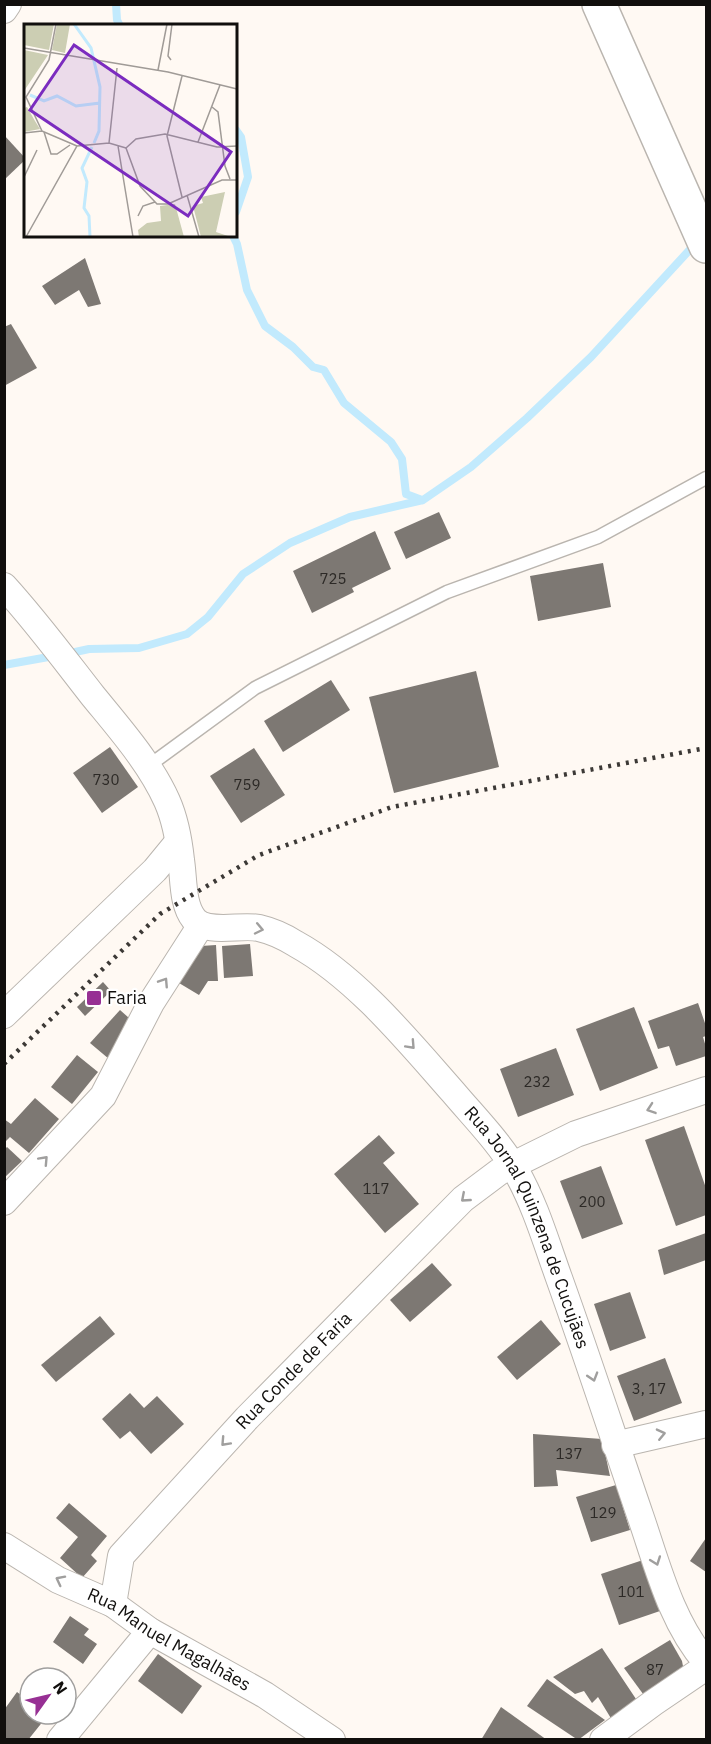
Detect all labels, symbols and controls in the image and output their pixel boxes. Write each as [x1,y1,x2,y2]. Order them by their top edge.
inset map [24,24,237,237]
house number: 725 [319,569,347,588]
house number: 730 [92,770,120,789]
house number: 759 [233,775,261,794]
one-way arrow [253,922,263,935]
one-way arrow [157,978,168,989]
place label: Faria [107,986,147,1009]
marker: Faria [85,989,103,1007]
one-way arrow [404,1039,415,1049]
house number: 232 [523,1072,551,1091]
street label: Rua Jornal Quinzena de Cucujães [460,1101,595,1352]
one-way arrow [646,1101,657,1114]
one-way arrow [37,1156,48,1166]
house number: 117 [362,1179,390,1198]
one-way arrow [461,1191,472,1202]
house number: 200 [578,1192,606,1211]
street label: Rua Conde de Faria [230,1306,357,1434]
one-way arrow [586,1371,598,1382]
house number: 3, 17 [632,1379,666,1398]
one-way arrow [656,1429,666,1442]
one-way arrow [221,1436,232,1446]
house number: 137 [555,1444,583,1463]
house number: 129 [589,1503,617,1522]
one-way arrow [649,1556,662,1566]
one-way arrow [56,1576,67,1587]
street label: Rua Manuel Magalhães [84,1582,255,1696]
house number: 101 [617,1582,645,1601]
house number: 87 [646,1660,664,1679]
north arrow [18,1666,78,1726]
text: N [49,1677,72,1698]

